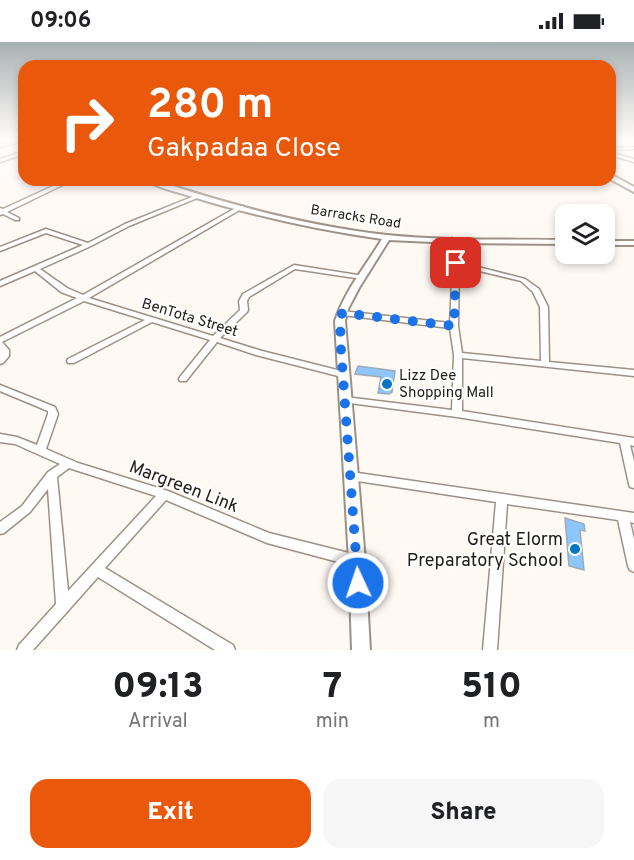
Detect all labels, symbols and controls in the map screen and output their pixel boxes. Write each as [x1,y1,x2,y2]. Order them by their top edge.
text: 09:06 [30,8,91,35]
text: 280 m [147,80,273,133]
icon: right [48,84,126,162]
text: Gakpadaa Close [147,132,341,166]
street label: Barracks Road [309,202,402,233]
map controls [555,204,615,264]
button: layers [555,204,615,264]
pin [430,237,481,288]
icon: arrive [439,246,472,279]
street label: BenTota Street [139,295,240,342]
place label: Lizz Dee Shopping Mall [399,367,494,403]
marker: Lizz Dee Shopping Mall [380,377,394,391]
street label: Margreen Link [125,456,242,519]
place label: Great Elorm Preparatory School [407,529,563,573]
marker: Great Elorm Preparatory School [568,542,582,556]
position arrow [326,551,390,615]
text: 09:13 [112,665,204,711]
text: 7 [323,665,342,711]
text: 510 [461,665,522,711]
text: Arrival [128,709,188,735]
text: min [316,709,349,735]
text: m [483,709,500,735]
button: Exit [30,779,311,848]
button: Share [323,779,604,848]

